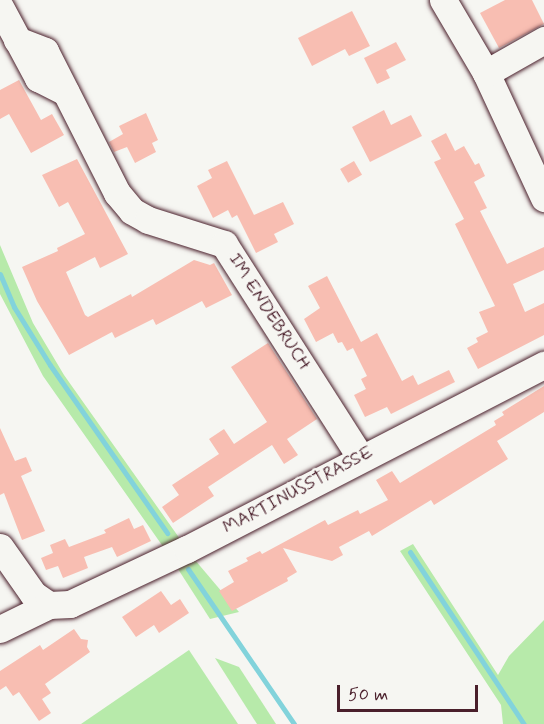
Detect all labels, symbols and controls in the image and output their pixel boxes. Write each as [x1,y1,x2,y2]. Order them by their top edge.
street label: IM ENDEBRUCH [224,250,314,374]
street label: MARTINUSSTRASSE [219,441,377,539]
scale bar [340,673,481,711]
text: 50 m [348,683,388,707]

